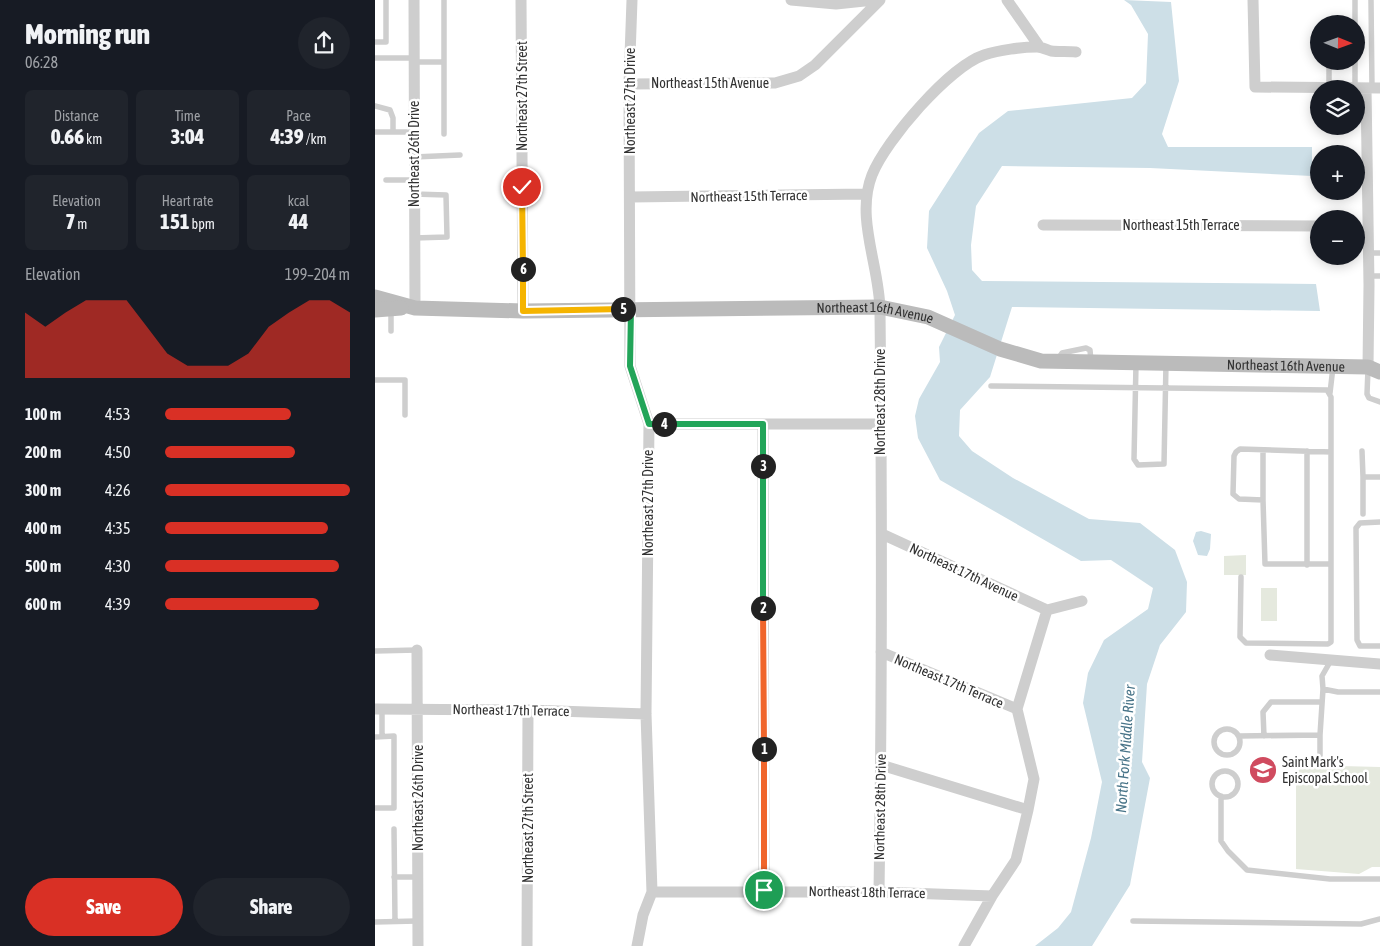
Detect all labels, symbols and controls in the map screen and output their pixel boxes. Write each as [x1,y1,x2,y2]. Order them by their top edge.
north arrow [1310,15,1365,70]
map controls [1310,15,1365,265]
button: share [298,17,350,69]
text: Morning run [25,18,150,50]
street label: Northeast 27th Street [514,41,530,151]
street label: Northeast 27th Drive [622,48,638,154]
text: 06:28 [25,53,58,71]
street label: Northeast 15th Avenue [651,75,769,91]
button: layers [1310,80,1365,135]
street label: Northeast 26th Drive [406,101,422,207]
text: Distance [54,108,99,124]
text: Time [175,108,200,124]
text: Pace [286,108,311,124]
text: 0.66 [51,124,84,148]
text: 3:04 [171,124,204,148]
text: 4:39 [270,124,304,148]
text: km [84,131,102,147]
text: /km [304,131,327,147]
button: + [1310,145,1365,200]
pin [501,166,543,208]
icon: check [508,173,536,201]
street label: Northeast 15th Terrace [690,187,808,205]
text: Elevation [52,193,101,209]
text: Heart rate [162,193,213,209]
text: kcal [288,193,309,209]
text: 7 [66,209,75,233]
text: 151 [160,209,190,233]
text: 44 [289,209,308,233]
button: − [1310,210,1365,265]
text: m [75,216,87,232]
text: bpm [190,216,215,232]
street label: Northeast 15th Terrace [1123,217,1240,233]
pin: 6 [511,256,535,282]
text: 6 [520,261,527,277]
text: Elevation [25,265,80,283]
text: 199–204 m [285,265,350,283]
pin: 5 [611,296,635,322]
street label: Northeast 16th Avenue [816,299,936,327]
text: 5 [620,301,627,317]
street label: Northeast 28th Drive [872,349,888,455]
street label: Northeast 16th Avenue [1227,356,1345,375]
text: 100 m [25,405,61,423]
text: 4:53 [105,405,130,423]
pin: 4 [651,412,677,436]
text: 4 [661,416,668,432]
text: 200 m [25,443,61,461]
text: 4:50 [105,443,130,461]
street label: Northeast 27th Drive [640,450,656,556]
pin: 3 [751,454,775,478]
text: 3 [760,458,767,474]
text: 300 m [25,481,61,499]
text: 4:26 [105,481,130,499]
text: 400 m [25,519,61,537]
text: 4:35 [105,519,130,537]
street label: Northeast 17th Avenue [907,540,1021,604]
text: 500 m [25,557,61,575]
text: 4:30 [105,557,130,575]
text: 600 m [25,595,61,613]
text: 4:39 [105,595,130,613]
pin: 2 [751,596,775,620]
text: 2 [760,600,767,616]
street label: Northeast 17th Terrace [892,651,1006,711]
water label: North Fork Middle River [1112,684,1138,814]
street label: Northeast 17th Terrace [452,701,570,719]
pin: 1 [751,736,777,762]
text: 1 [761,741,768,757]
street label: Northeast 26th Drive [410,745,426,851]
street label: Northeast 28th Drive [871,754,889,860]
place label: Saint Mark's Episcopal School [1282,754,1368,786]
school or university icon: Saint Mark's Episcopal School [1248,755,1278,785]
street label: Northeast 27th Street [520,773,536,883]
pin [743,869,785,911]
icon: arrive [750,876,778,904]
button: Save [25,878,183,936]
button: Share [193,878,350,936]
street label: Northeast 18th Terrace [808,883,926,901]

